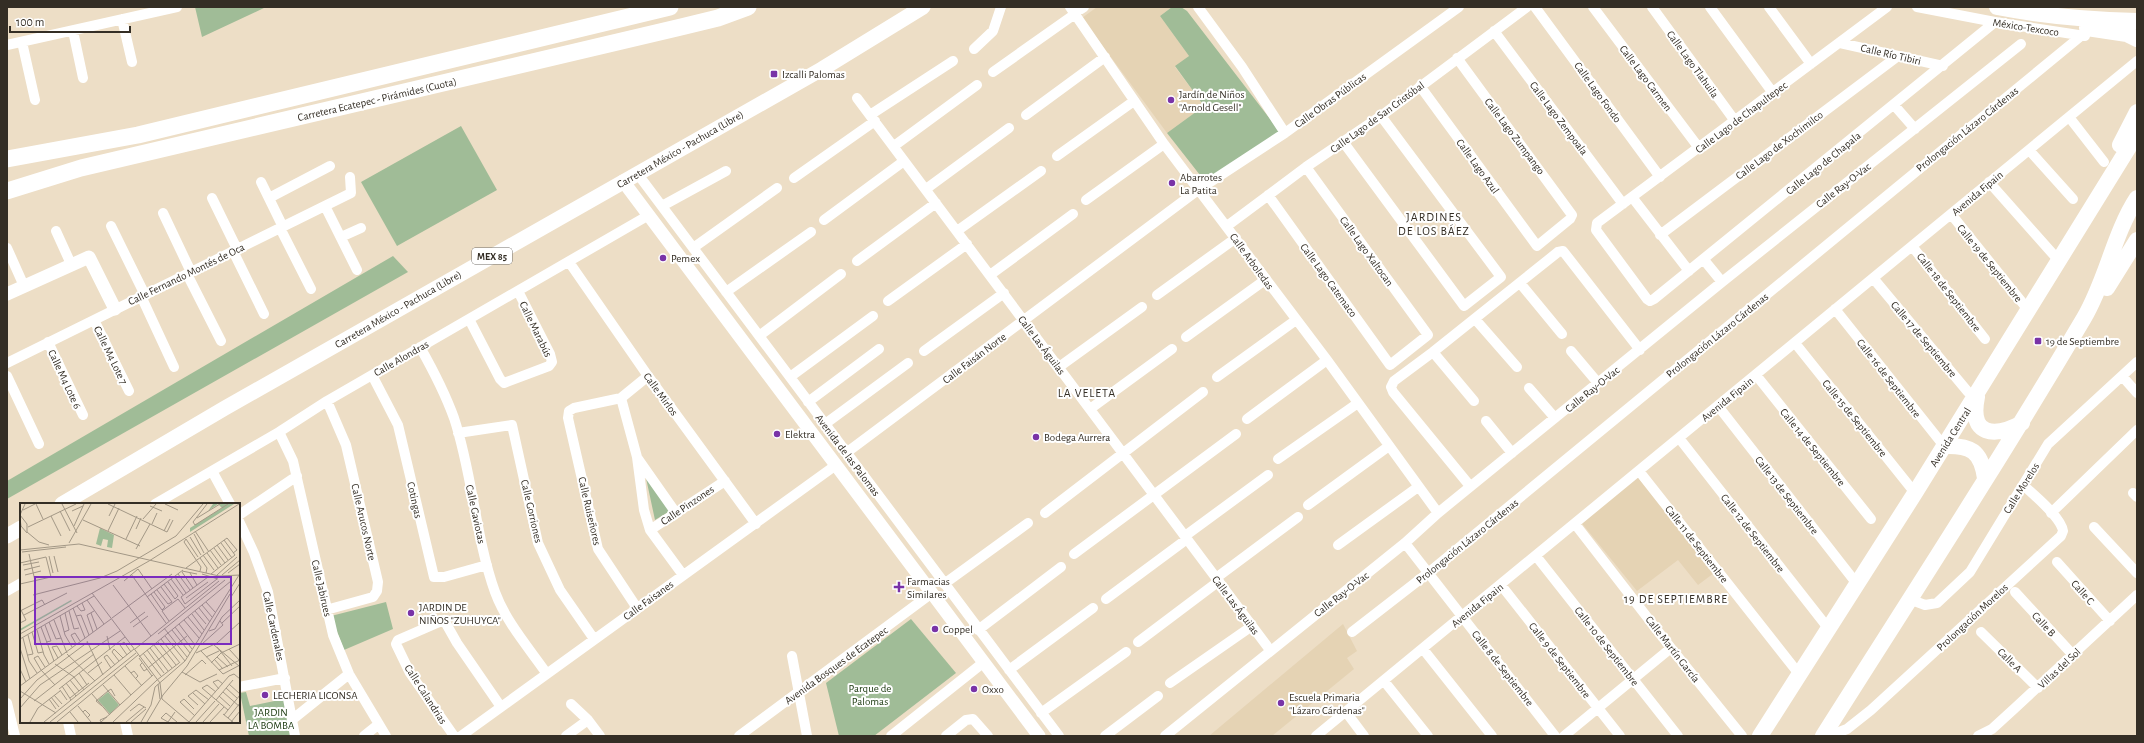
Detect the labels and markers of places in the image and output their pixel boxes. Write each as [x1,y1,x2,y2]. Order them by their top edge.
marker: Izcalli Palomas [769,69,779,79]
place label: Izcalli Palomas [782,69,845,80]
place label: Jardín de Niños "Arnold Gesell" [1179,89,1244,113]
marker: Jardín de Niños "Arnold Gesell" [1166,95,1176,105]
place label: Abarrotes La Patita [1180,172,1222,196]
marker: Abarrotes La Patita [1167,178,1177,188]
marker: Pemex [658,253,668,263]
place label: Pemex [671,253,700,264]
marker: 19 de Septiembre [2033,336,2043,346]
place label: 19 de Septiembre [2046,336,2119,347]
marker: Elektra [772,429,782,439]
place label: Elektra [785,429,815,440]
marker: Bodega Aurrera [1031,432,1041,442]
place label: Bodega Aurrera [1044,432,1110,443]
place label: Farmacias Similares [907,576,950,600]
marker: Farmacias Similares [894,582,904,592]
place label: JARDIN DE NIÑOS "ZUHUYCA" [419,602,501,626]
marker: JARDIN DE NIÑOS "ZUHUYCA" [406,608,416,618]
marker: Coppel [930,624,940,634]
place label: Coppel [943,624,973,635]
marker: Oxxo [969,684,979,694]
place label: Oxxo [982,684,1004,695]
marker: LECHERIA LICONSA [260,690,270,700]
place label: LECHERIA LICONSA [273,690,358,701]
place label: Escuela Primaria "Lázaro Cárdenas" [1289,692,1365,716]
marker: Escuela Primaria "Lázaro Cárdenas" [1276,698,1286,708]

